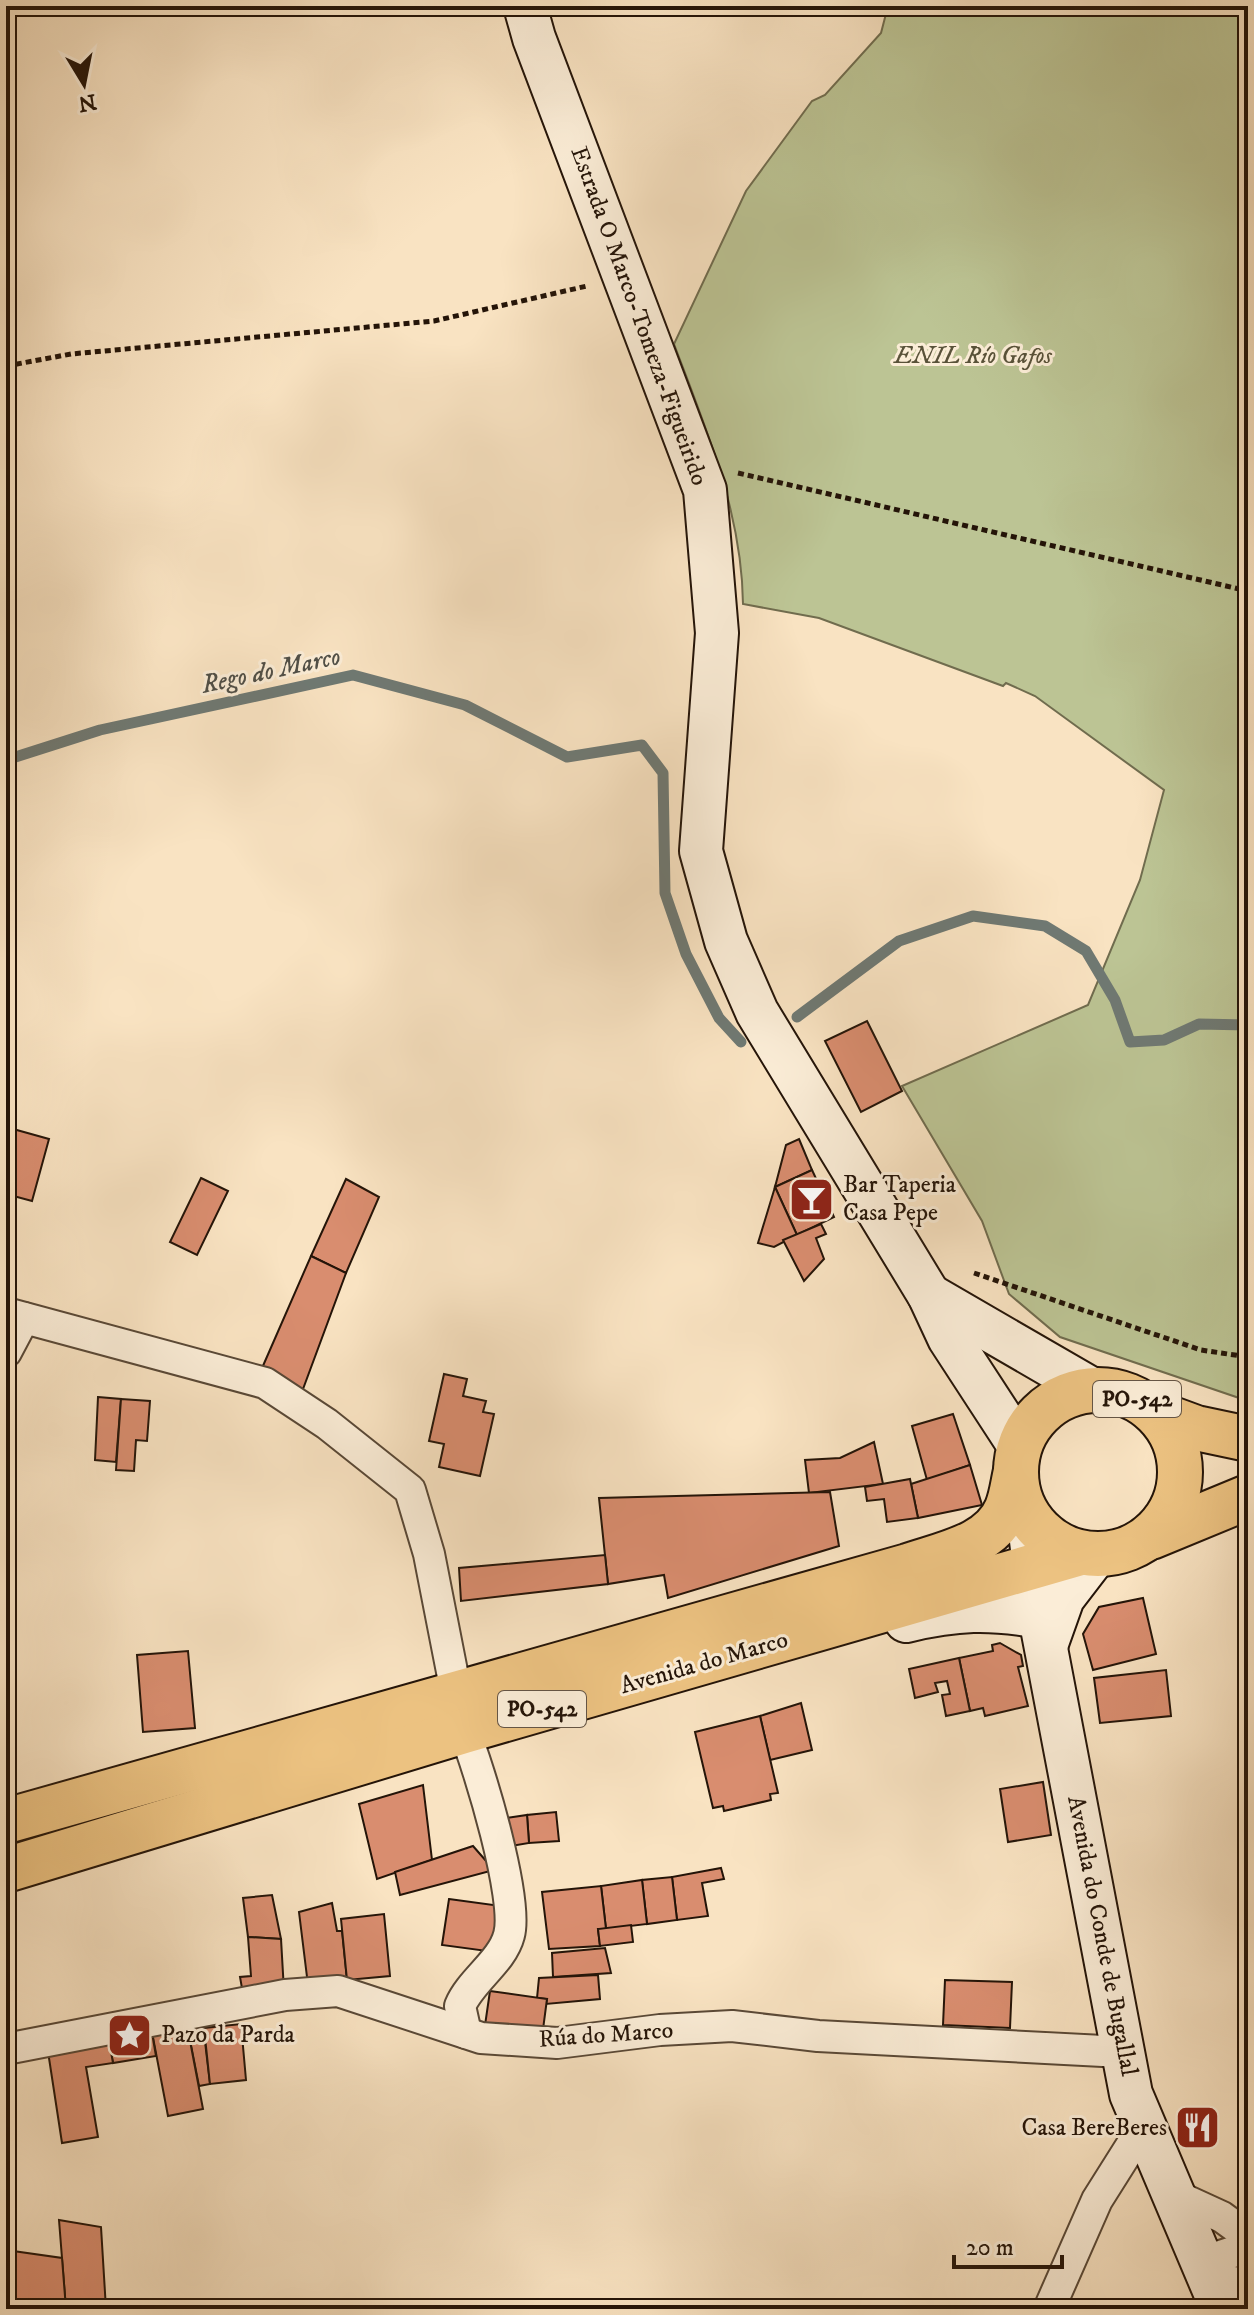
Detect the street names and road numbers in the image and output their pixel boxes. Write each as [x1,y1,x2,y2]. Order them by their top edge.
street label: Estrada O Marco-Tomeza-Figueirido [564,142,714,490]
road number: PO-542 [1093,1381,1181,1417]
street label: Avenida do Marco [617,1625,791,1701]
road number: PO-542 [498,1691,586,1727]
street label: Avenida do Conde de Bugallal [1060,1793,1144,2079]
street label: Rúa do Marco [538,2015,674,2055]

